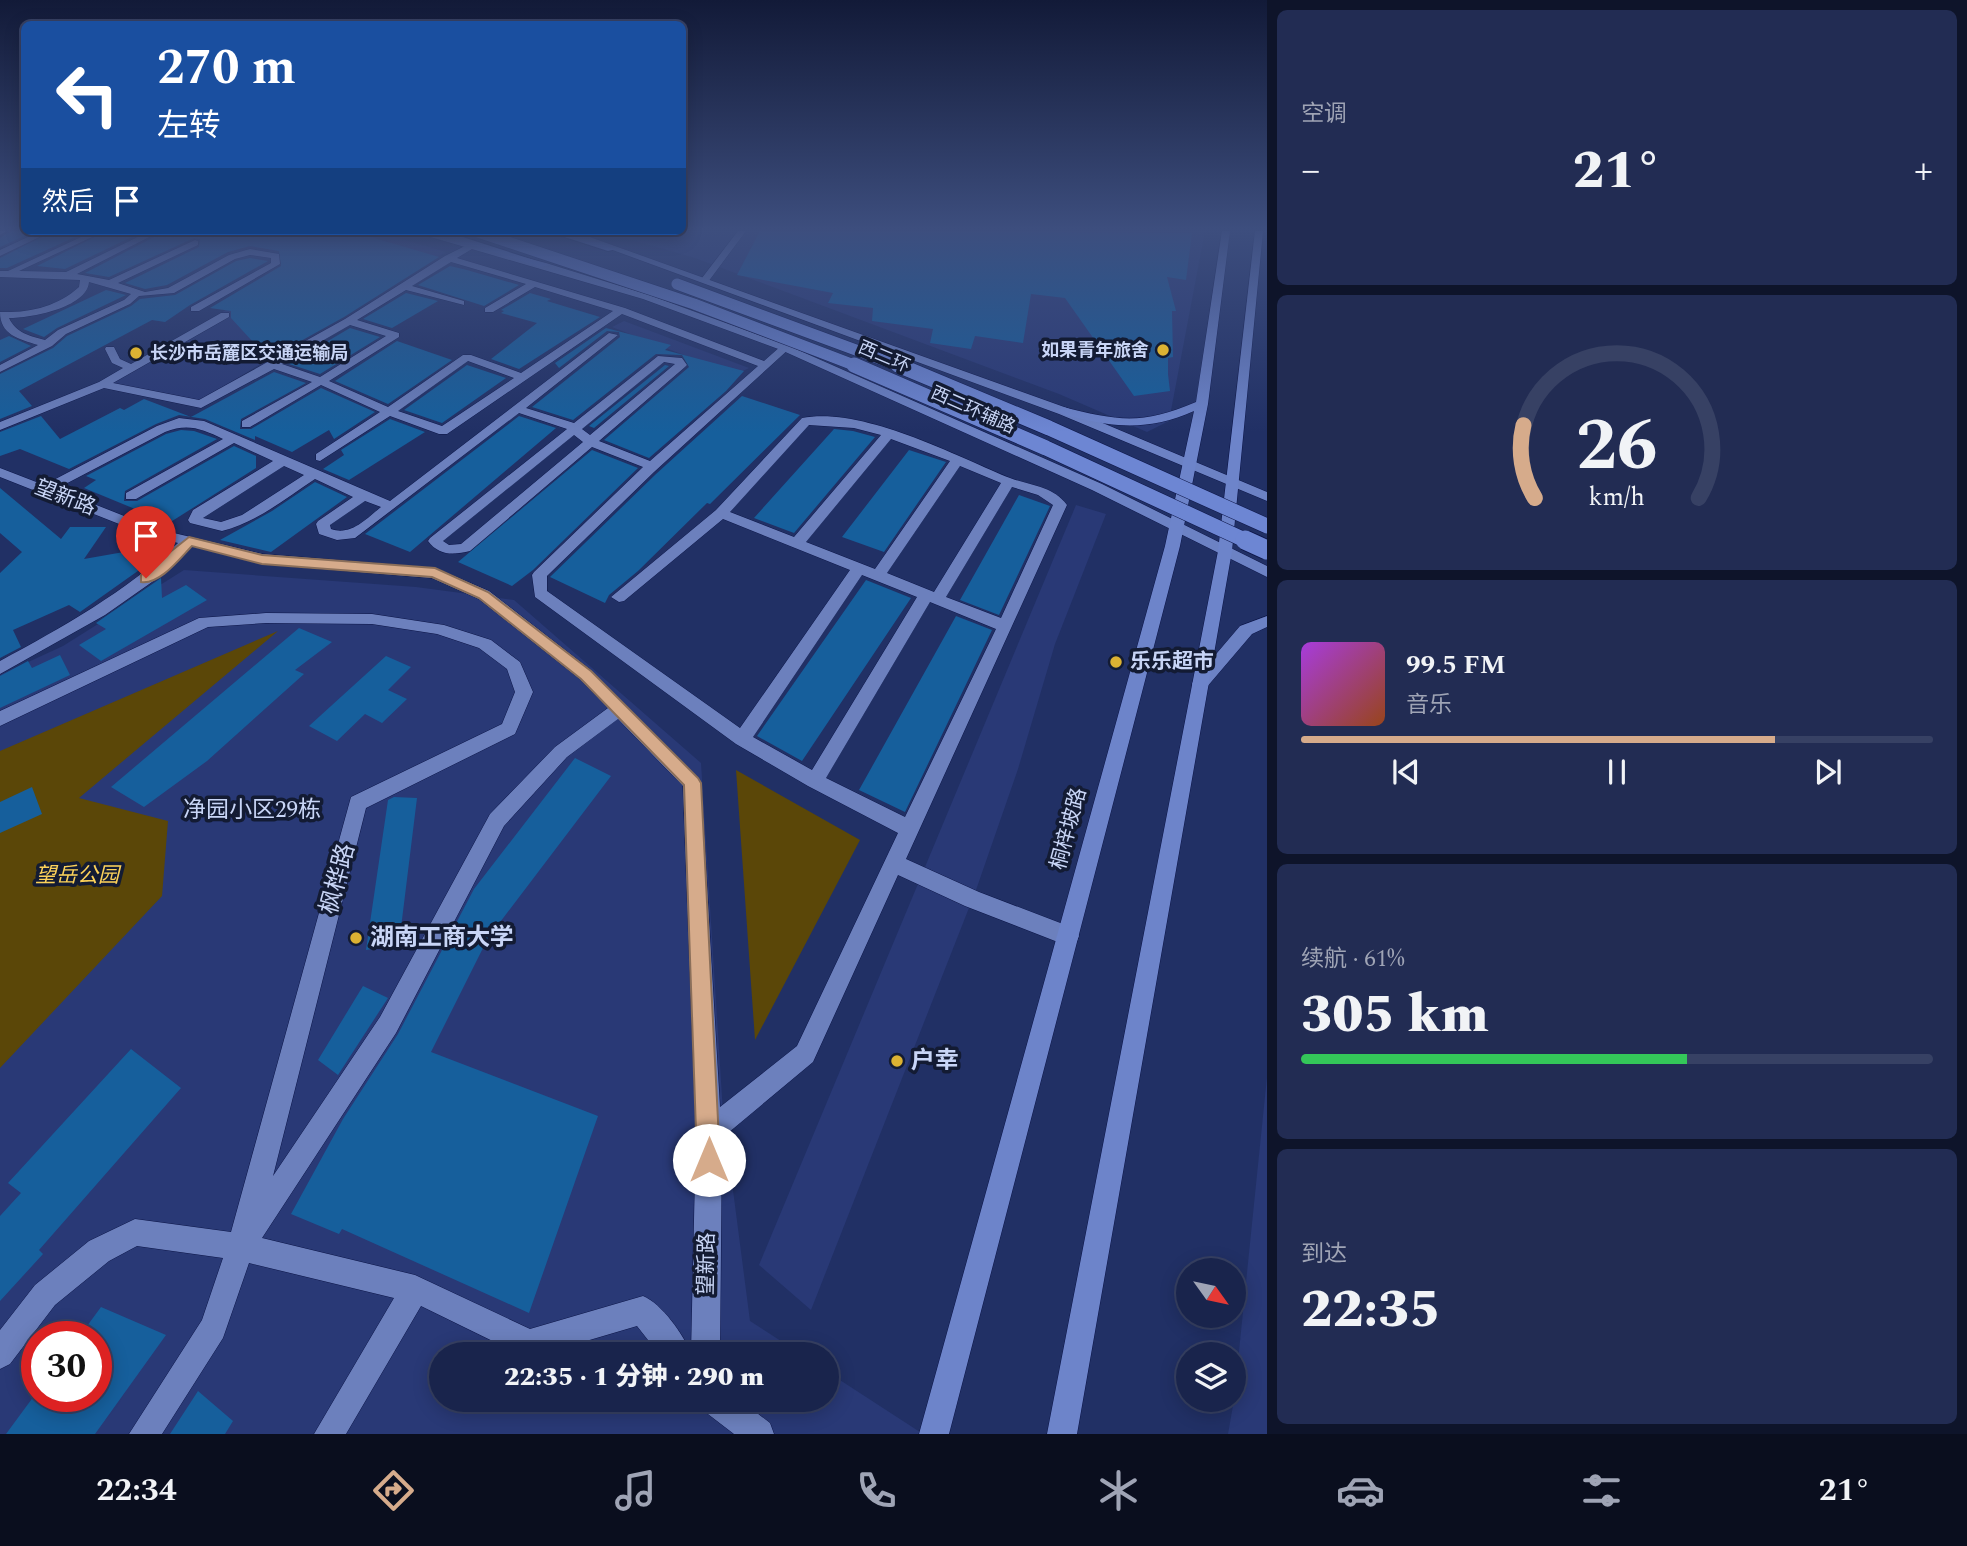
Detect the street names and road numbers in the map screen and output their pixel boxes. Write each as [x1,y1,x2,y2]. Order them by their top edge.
street label: 西二环 [854,334,914,380]
street label: 西二环辅路 [926,379,1020,441]
street label: 望新路 [30,472,100,524]
street label: 桐梓坡路 [1043,784,1095,874]
street label: 枫桦路 [311,840,365,918]
street label: 望新路 [690,1232,724,1296]

